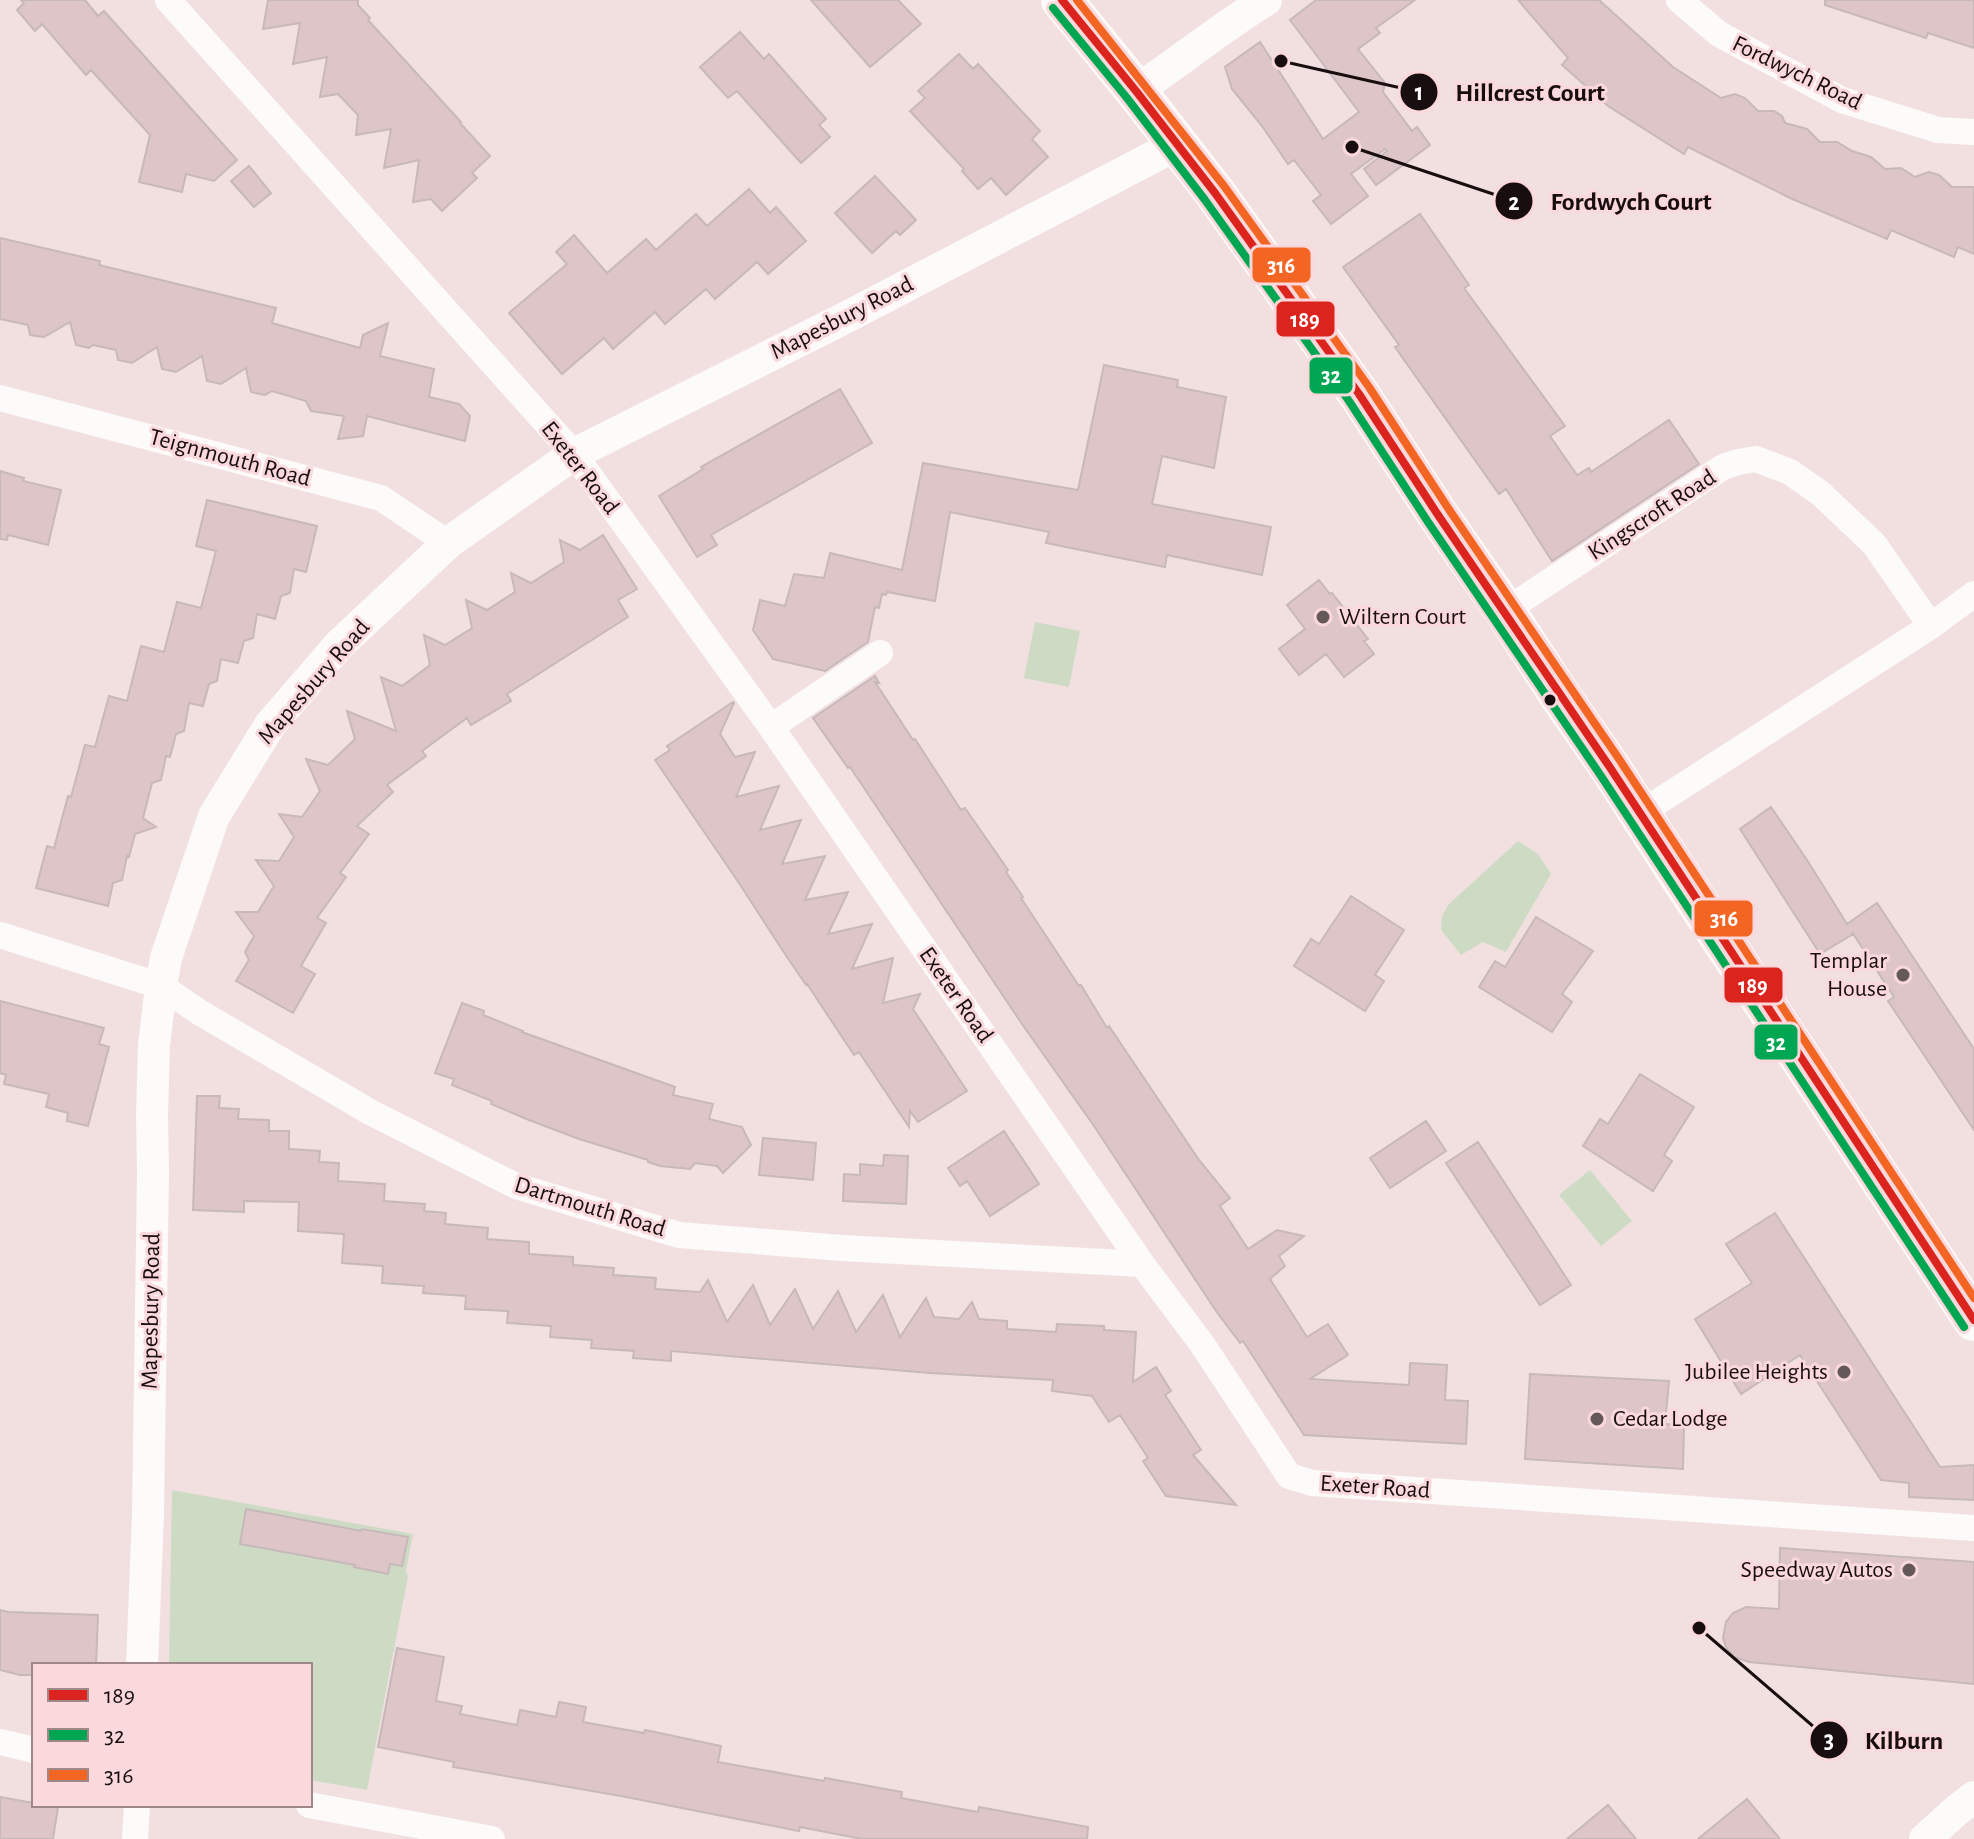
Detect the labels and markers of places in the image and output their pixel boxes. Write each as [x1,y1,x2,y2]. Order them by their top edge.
callout: Hillcrest Court [1399,67,1621,117]
callout: Fordwych Court [1494,176,1727,226]
place label: Wiltern Court [1339,605,1466,629]
marker: Wiltern Court [1314,608,1332,626]
unlabelled marker [1542,692,1558,708]
place label: Templar House [1810,949,1887,1001]
marker: Templar House [1894,966,1912,984]
place label: Jubilee Heights [1685,1360,1828,1384]
marker: Jubilee Heights [1835,1363,1853,1381]
place label: Cedar Lodge [1613,1407,1728,1431]
marker: Cedar Lodge [1588,1410,1606,1428]
place label: Speedway Autos [1741,1558,1893,1582]
marker: Speedway Autos [1900,1561,1918,1579]
callout: Kilburn [1809,1715,1959,1765]

